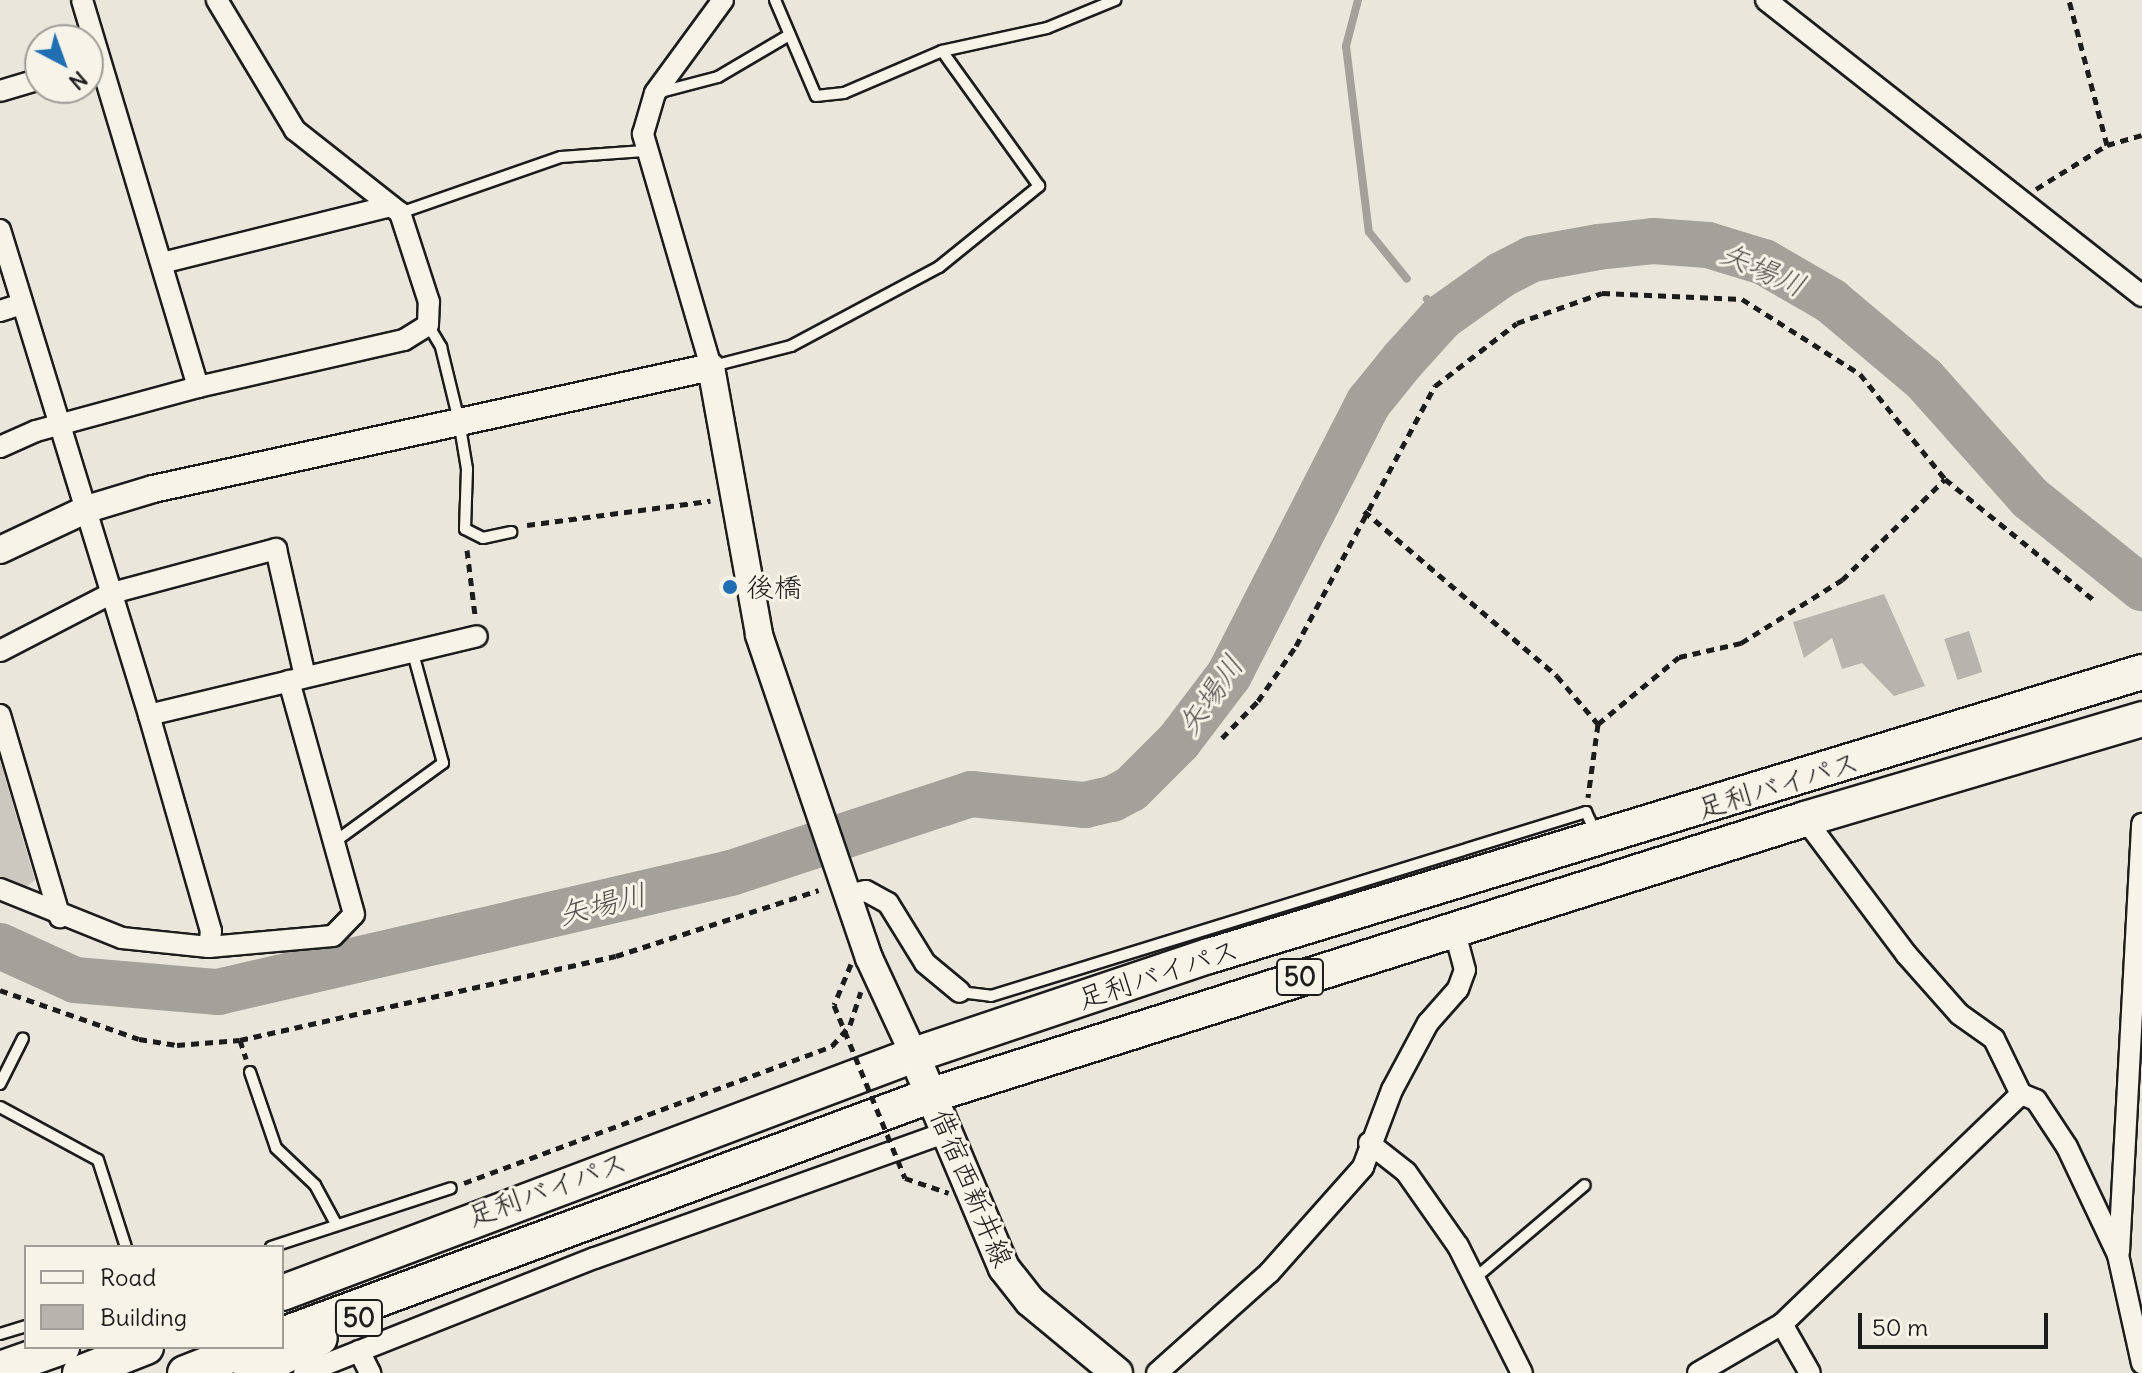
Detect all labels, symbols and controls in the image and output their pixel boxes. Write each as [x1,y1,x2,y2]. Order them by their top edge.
north arrow [24,24,104,104]
text: N [64,65,93,96]
water label: 矢場川 [1715,234,1811,304]
place label: 後橋 [746,570,802,604]
marker: 後橋 [721,578,739,596]
water label: 矢場川 [1169,648,1251,742]
street label: 足利バイパス [1693,744,1863,826]
water label: 矢場川 [554,876,650,932]
street label: 足利バイパス [1073,932,1243,1016]
road number: 50 [1274,955,1326,999]
street label: 借宿西新井線 [924,1104,1020,1272]
street label: 足利バイパス [462,1144,632,1234]
legend [24,1245,284,1349]
text: Road [100,1262,156,1292]
road number: 50 [333,1296,385,1340]
scale bar [1862,1297,2052,1347]
text: Building [100,1302,187,1332]
text: 50 m [1872,1312,1928,1342]

